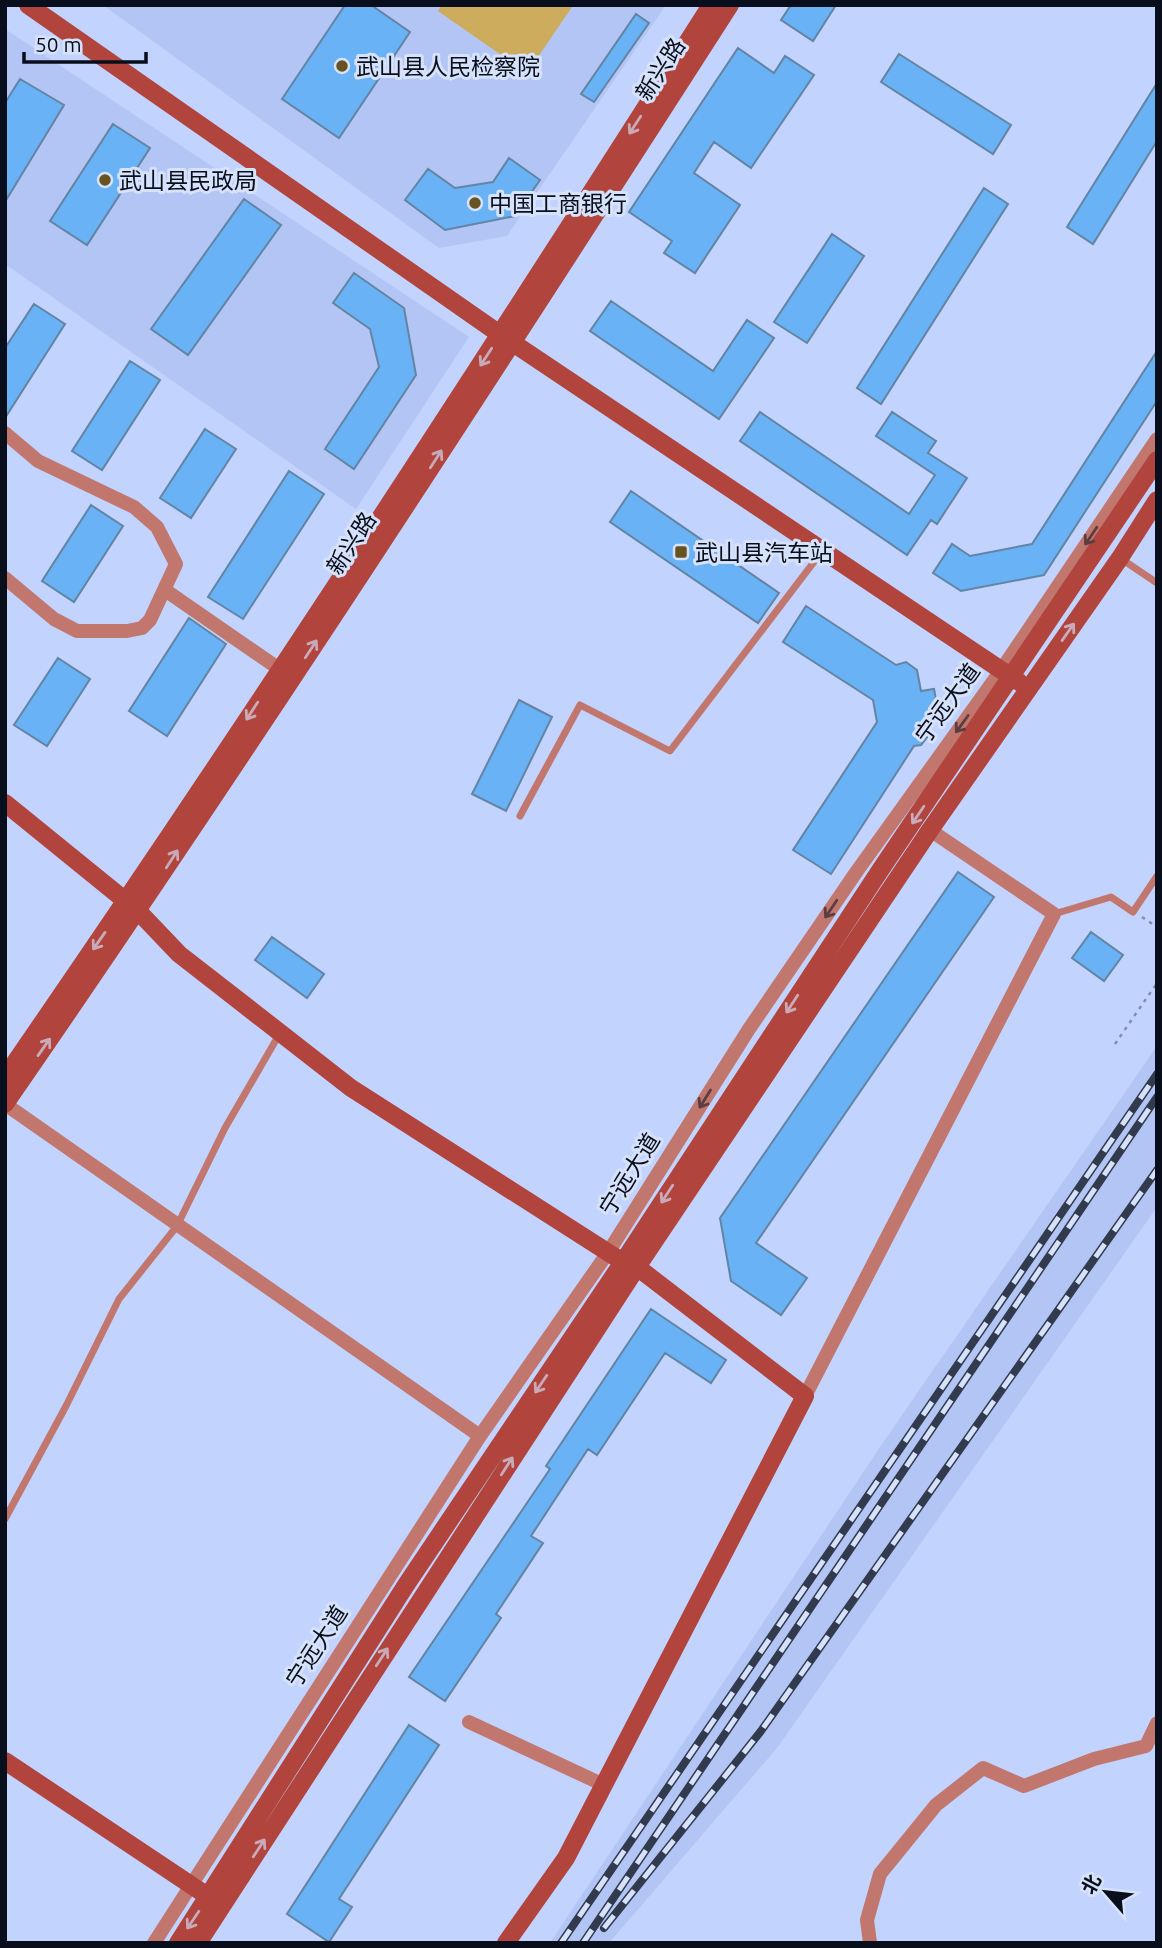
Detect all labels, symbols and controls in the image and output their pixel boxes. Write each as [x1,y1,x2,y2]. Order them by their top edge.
scale bar [24,21,147,65]
text: 50 m [35,32,82,56]
street label: 新兴路 [631,33,689,105]
place label: 武山县人民检察院 [356,54,540,79]
marker: 武山县人民检察院 [334,58,350,74]
one-way arrow [627,114,641,134]
place label: 武山县民政局 [119,168,257,193]
marker: 武山县民政局 [97,172,113,188]
place label: 中国工商银行 [489,191,627,216]
marker: 中国工商银行 [467,195,483,211]
one-way arrow [478,347,492,367]
one-way arrow [429,450,443,469]
street label: 新兴路 [322,507,380,579]
one-way arrow [1084,526,1098,545]
place label: 武山县汽车站 [695,540,833,565]
marker: 武山县汽车站 [673,544,689,560]
one-way arrow [1061,623,1075,642]
one-way arrow [303,640,318,659]
street label: 宁远大道 [910,658,984,748]
one-way arrow [245,701,259,720]
one-way arrow [955,714,970,733]
one-way arrow [911,805,925,824]
one-way arrow [165,850,179,869]
one-way arrow [824,899,838,918]
one-way arrow [92,931,106,950]
one-way arrow [785,994,799,1013]
one-way arrow [37,1038,51,1058]
one-way arrow [698,1089,713,1108]
street label: 宁远大道 [594,1128,664,1220]
one-way arrow [660,1184,674,1204]
one-way arrow [534,1374,548,1393]
one-way arrow [499,1457,514,1476]
street label: 宁远大道 [280,1601,352,1691]
one-way arrow [375,1648,390,1667]
one-way arrow [252,1839,267,1858]
north arrow [1071,1857,1141,1927]
text: 北 [1077,1870,1105,1898]
one-way arrow [186,1910,200,1929]

